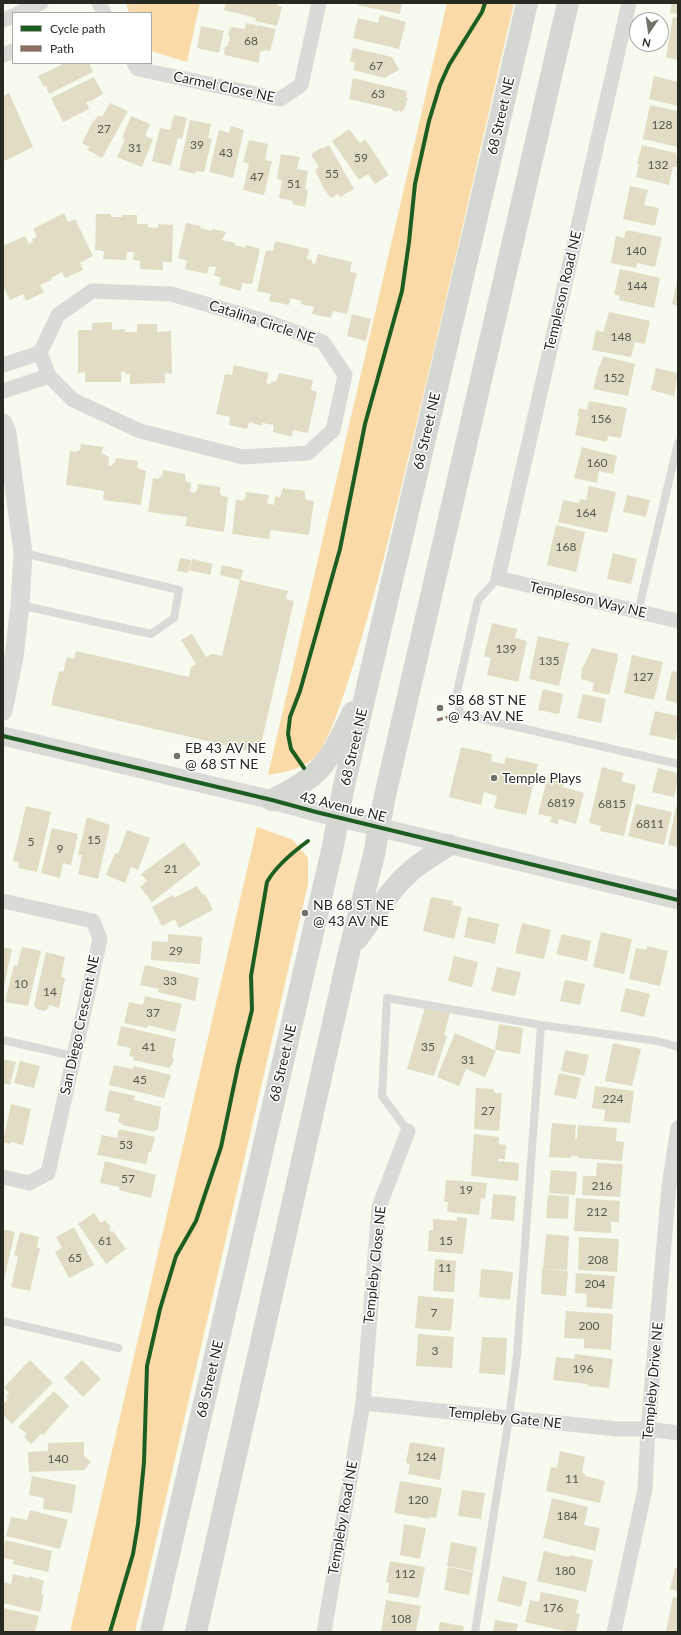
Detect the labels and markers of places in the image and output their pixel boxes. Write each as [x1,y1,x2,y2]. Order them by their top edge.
place label: SB 68 ST NE @ 43 AV NE [448,692,526,724]
marker: SB 68 ST NE @ 43 AV NE [435,703,445,713]
place label: EB 43 AV NE @ 68 ST NE [185,740,266,772]
marker: EB 43 AV NE @ 68 ST NE [172,751,182,761]
place label: Temple Plays [502,770,581,786]
marker: Temple Plays [489,773,499,783]
place label: NB 68 ST NE @ 43 AV NE [313,897,394,930]
marker: NB 68 ST NE @ 43 AV NE [300,908,310,918]

